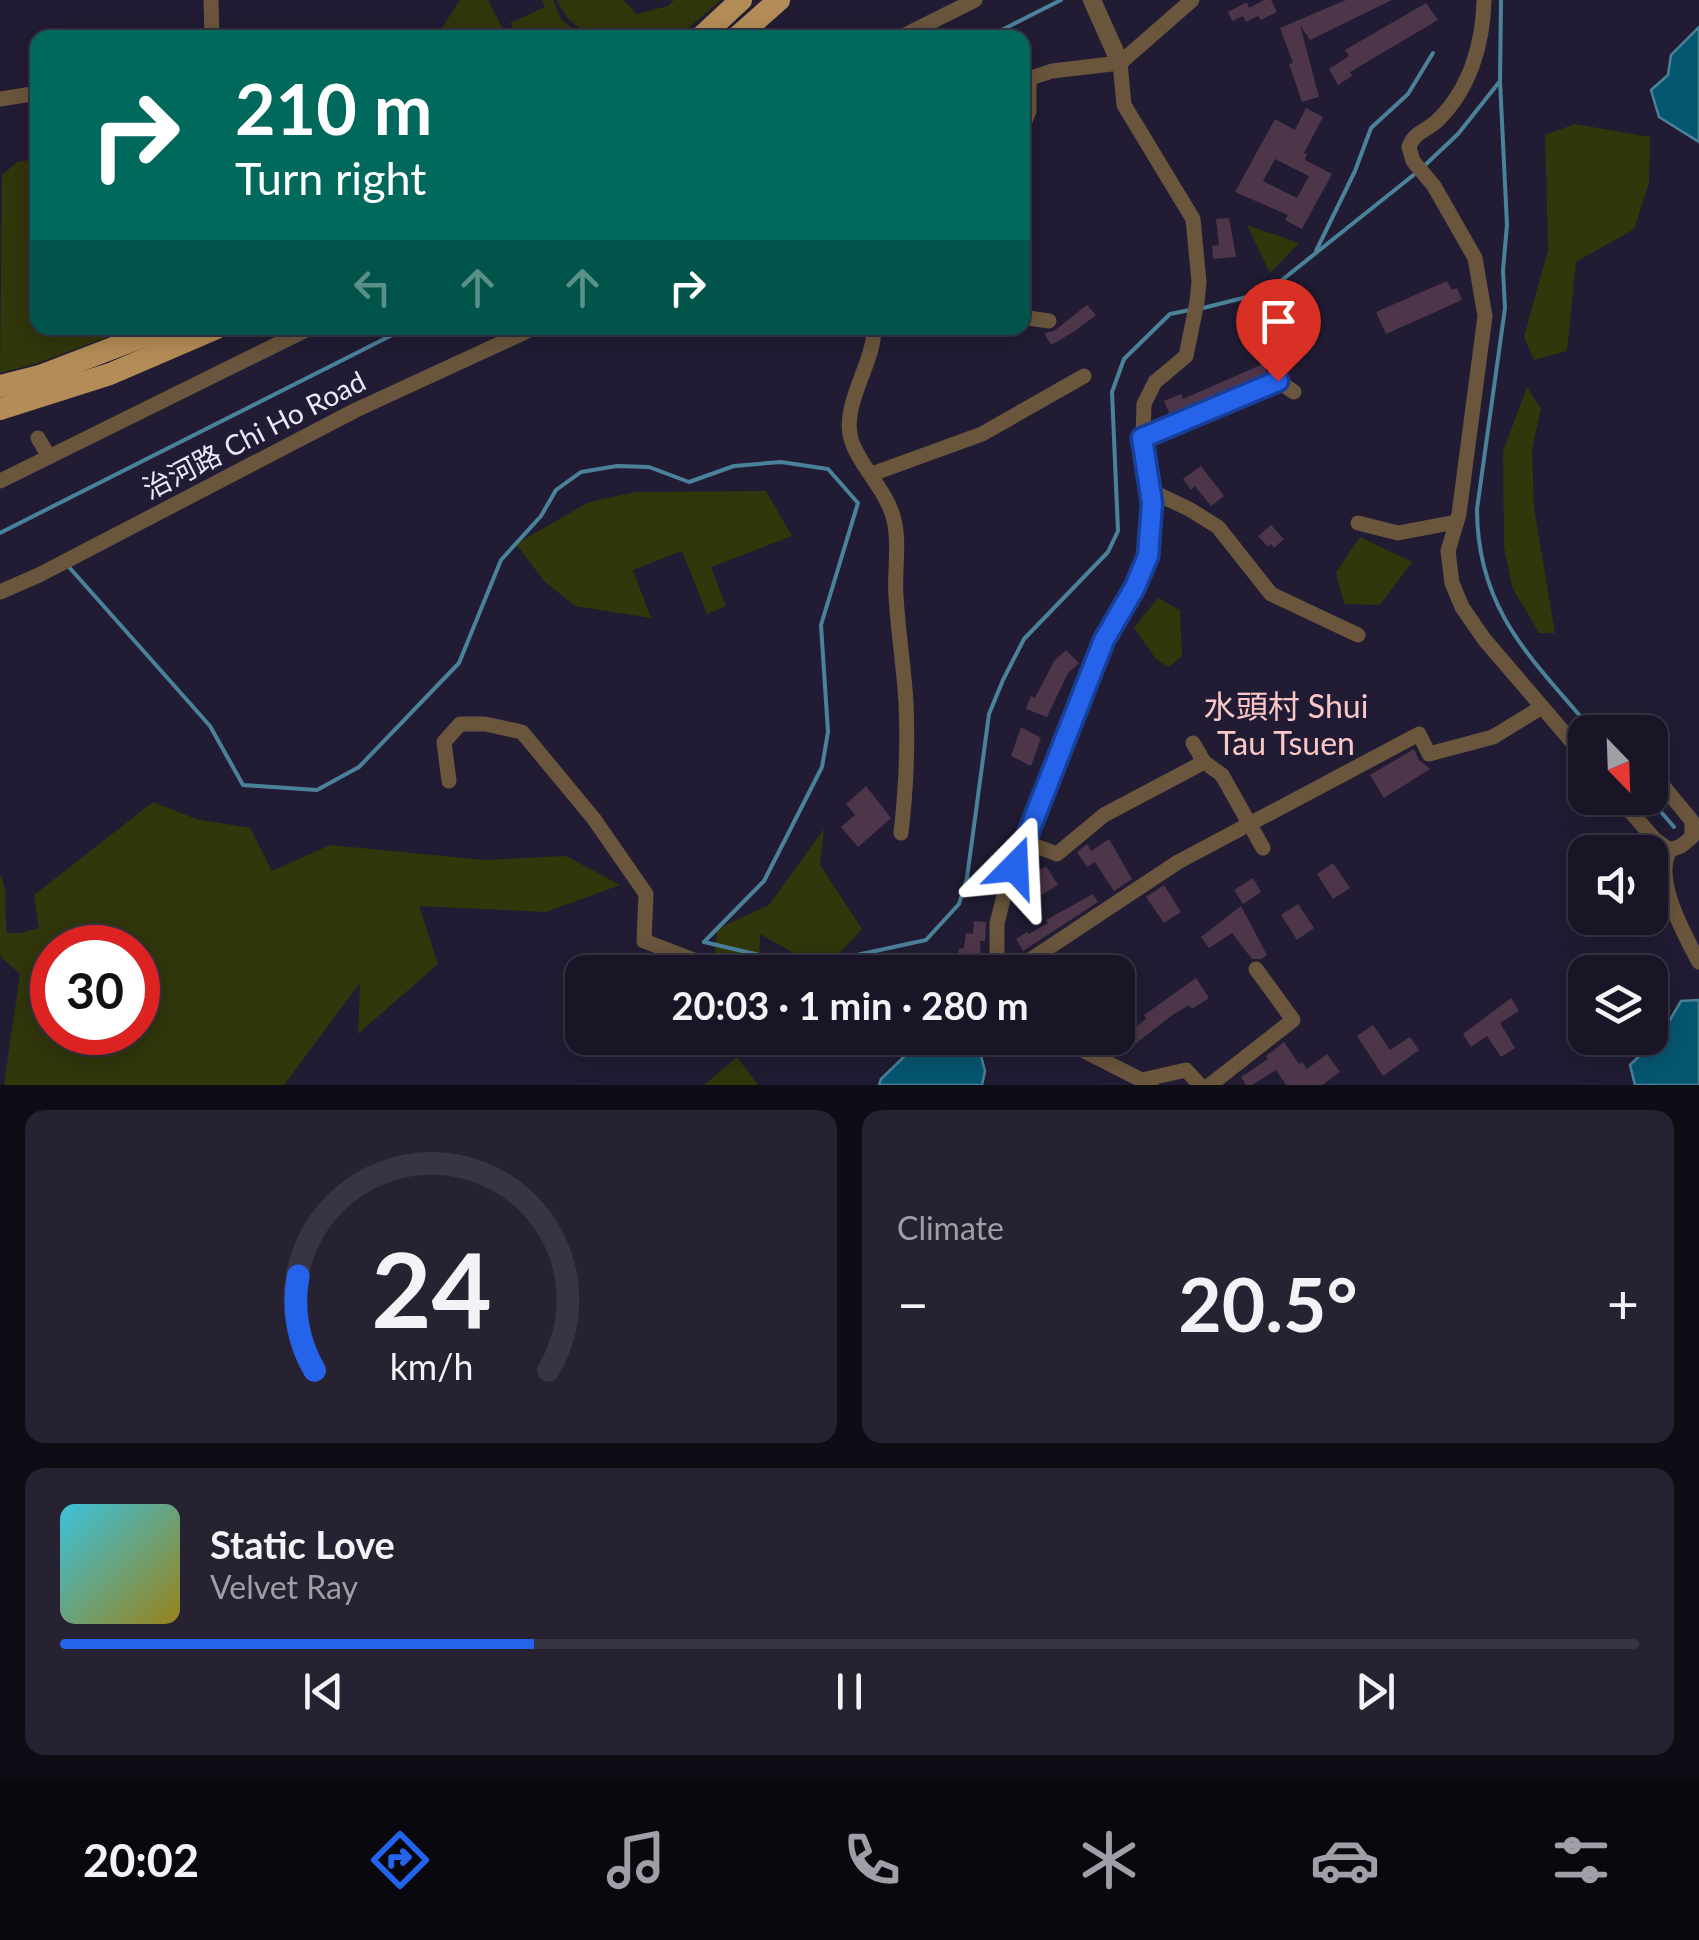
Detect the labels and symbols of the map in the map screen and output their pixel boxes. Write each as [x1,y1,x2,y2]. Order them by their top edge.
pin [1236,279,1321,382]
street label: 治河路 Chi Ho Road [136,363,371,505]
district label: 水頭村 Shui Tau Tsuen [1204,686,1368,762]
north arrow [1568,715,1668,815]
position arrow [963,815,1067,919]
speed limit sign: 30 [30,925,160,1055]

